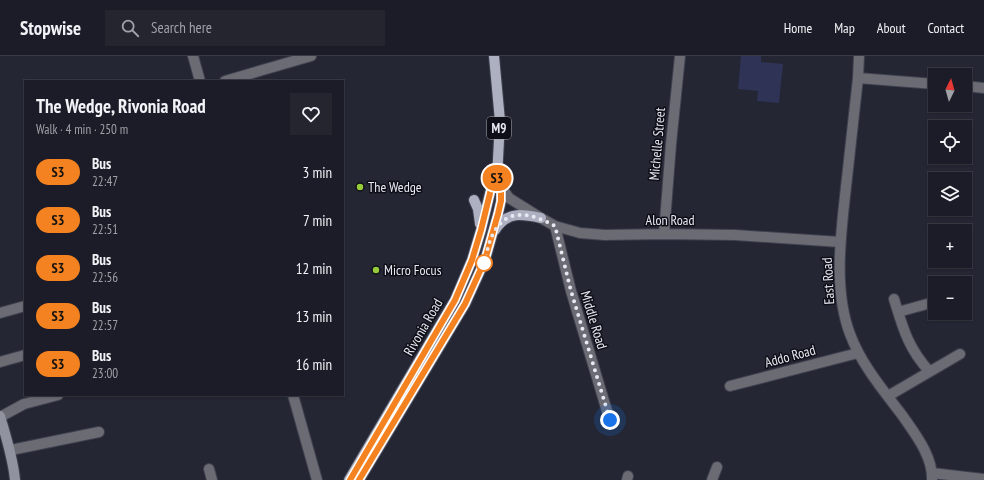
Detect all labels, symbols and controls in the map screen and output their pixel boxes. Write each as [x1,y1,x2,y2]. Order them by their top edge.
search box [105,10,385,46]
text: Stopwise [20,16,81,40]
icon: search [119,17,141,39]
text: Search here [151,18,212,37]
text: Home [784,19,812,37]
text: Map [834,19,855,37]
text: About [877,19,906,37]
text: Contact [928,19,964,37]
north arrow [928,68,972,112]
map controls [928,68,972,320]
button: heart [290,93,332,135]
text: The Wedge, Rivonia Road [36,94,206,118]
street label: Michelle Street [645,107,669,181]
road number: M9 [487,117,511,139]
button: locate [928,120,972,164]
text: Walk · 4 min · 250 m [36,121,128,138]
text: Bus [92,154,111,173]
text: S3 [52,163,64,181]
text: 3 min [302,163,332,182]
line badge: S3 [479,165,515,191]
text: S3 [491,169,503,187]
button: layers [928,172,972,216]
text: 22:47 [92,173,118,190]
place label: The Wedge [368,178,422,196]
marker: The Wedge [355,182,365,192]
text: Bus [92,202,111,221]
text: S3 [52,211,64,229]
text: 7 min [303,211,332,230]
street label: Alon Road [646,211,694,229]
text: 22:51 [92,221,118,238]
button: + [928,224,972,268]
text: Bus [92,250,111,269]
unlabelled marker [475,254,493,272]
street label: East Road [818,257,838,305]
text: S3 [52,259,64,277]
text: 12 min [296,259,332,278]
place label: Micro Focus [384,261,442,279]
marker: Micro Focus [371,265,381,275]
text: 22:56 [92,269,118,286]
button: − [928,276,972,320]
street label: Middle Road [577,289,611,351]
street label: Rivonia Road [399,295,447,359]
text: Bus [92,298,111,317]
text: S3 [52,307,64,325]
text: 13 min [296,307,332,326]
text: 22:57 [92,317,118,334]
street label: Addo Road [763,341,817,371]
text: Bus [92,346,111,365]
text: S3 [52,355,64,373]
text: 16 min [296,355,332,374]
text: 23:00 [92,365,118,382]
your location [600,410,620,430]

